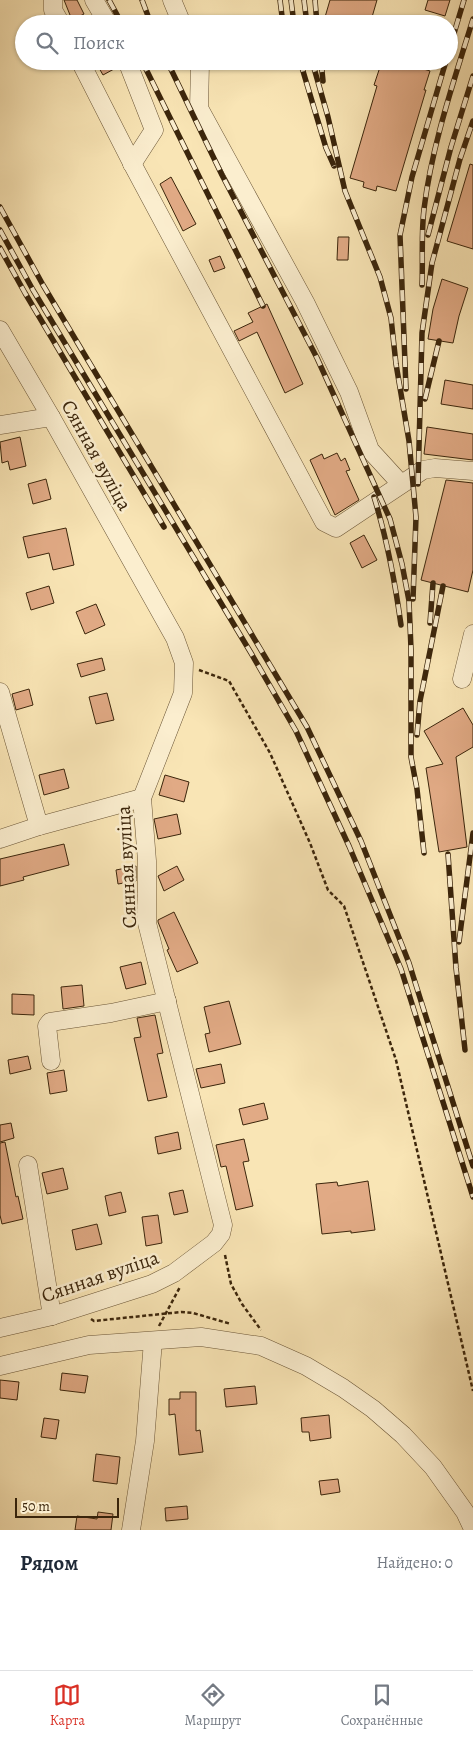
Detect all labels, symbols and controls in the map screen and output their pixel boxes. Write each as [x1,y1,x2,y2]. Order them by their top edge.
search box [15,15,458,70]
icon: search [33,29,61,57]
text: Поиск [73,30,125,56]
street label: Сянная вуліца [55,395,139,516]
street label: Сянная вуліца [110,804,143,929]
street label: Сянная вуліца [38,1243,163,1309]
scale bar [15,1495,119,1518]
text: 50 m [22,1497,50,1516]
text: Рядом [20,1549,78,1577]
text: Найдено: 0 [376,1552,453,1574]
tab: Карта [50,1681,85,1730]
tab: Маршрут [185,1681,241,1730]
tab: Сохранённые [341,1681,423,1730]

